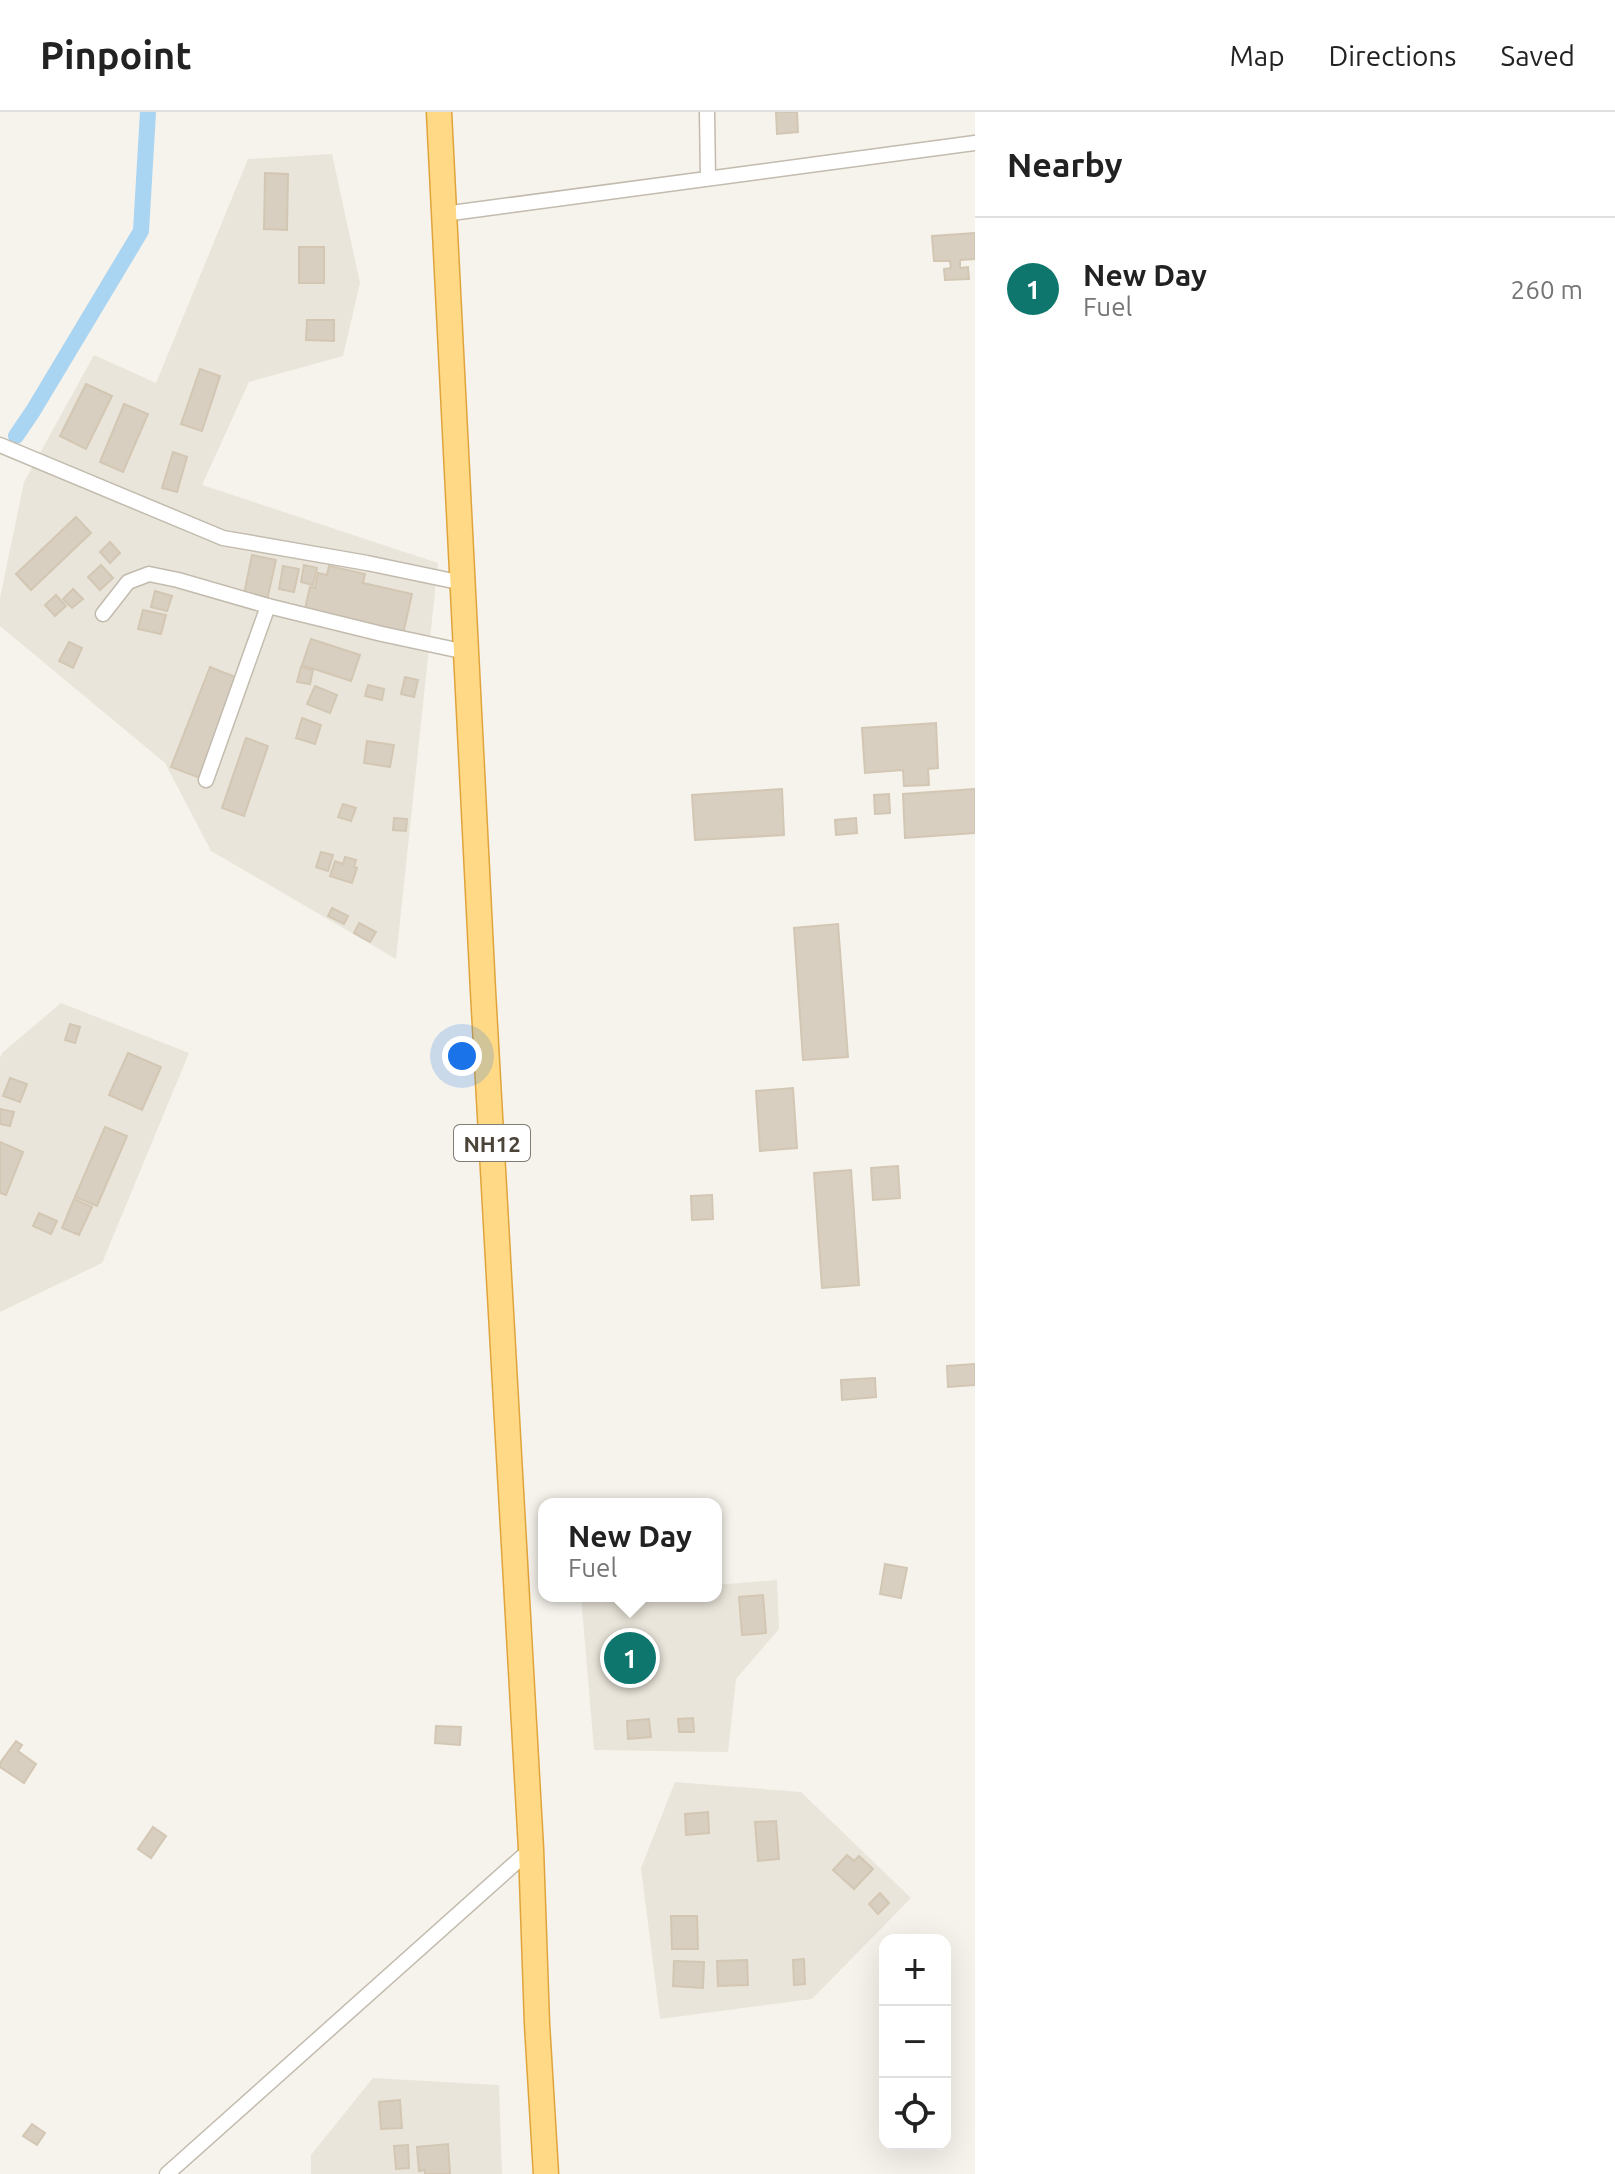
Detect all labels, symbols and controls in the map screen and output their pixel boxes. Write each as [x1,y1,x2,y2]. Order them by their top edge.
text: Pinpoint [40,34,192,76]
text: Map [1229,40,1285,71]
text: Directions [1329,40,1456,71]
text: Saved [1500,40,1575,71]
text: Nearby [1007,145,1122,183]
text: New Day [1083,258,1207,292]
text: 1 [1026,275,1040,304]
text: 260 m [1511,275,1583,304]
text: Fuel [1083,292,1132,321]
your location [442,1036,482,1076]
road number: NH12 [454,1125,530,1161]
popup [538,1498,722,1602]
text: New Day [568,1519,692,1553]
text: Fuel [568,1553,617,1582]
pin: 1 [604,1628,656,1688]
map controls [879,1934,951,2150]
button: + [879,1934,951,2006]
button: − [879,2006,951,2078]
button: locate [879,2078,951,2150]

